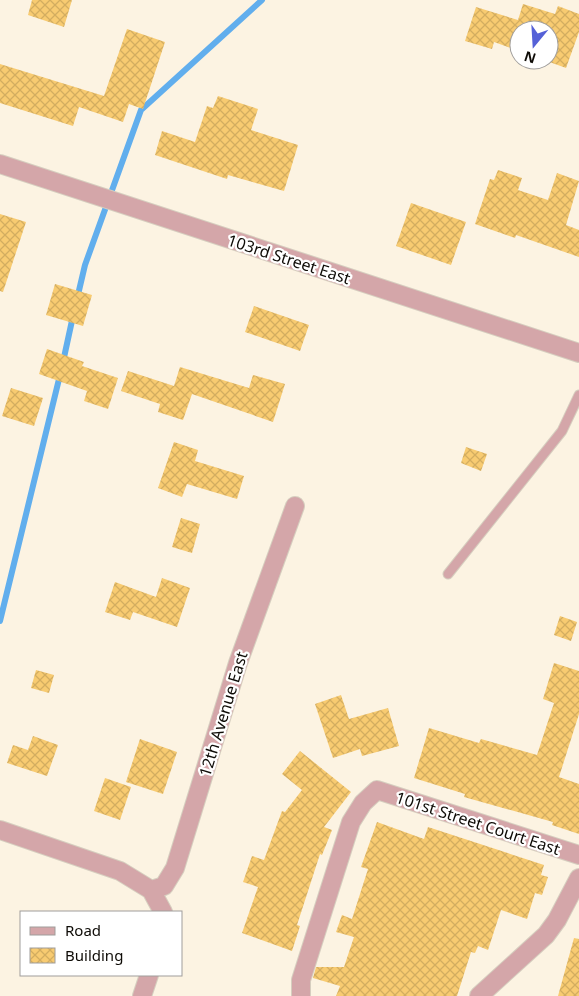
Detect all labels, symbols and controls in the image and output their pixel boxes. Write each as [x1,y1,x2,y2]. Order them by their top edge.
north arrow [509,20,559,70]
text: N [521,47,538,69]
street label: 103rd Street East [225,229,353,289]
street label: 12th Avenue East [194,649,253,779]
street label: 101st Street Court East [393,786,563,860]
legend [20,911,182,976]
text: Road [65,920,101,940]
text: Building [65,945,123,965]

